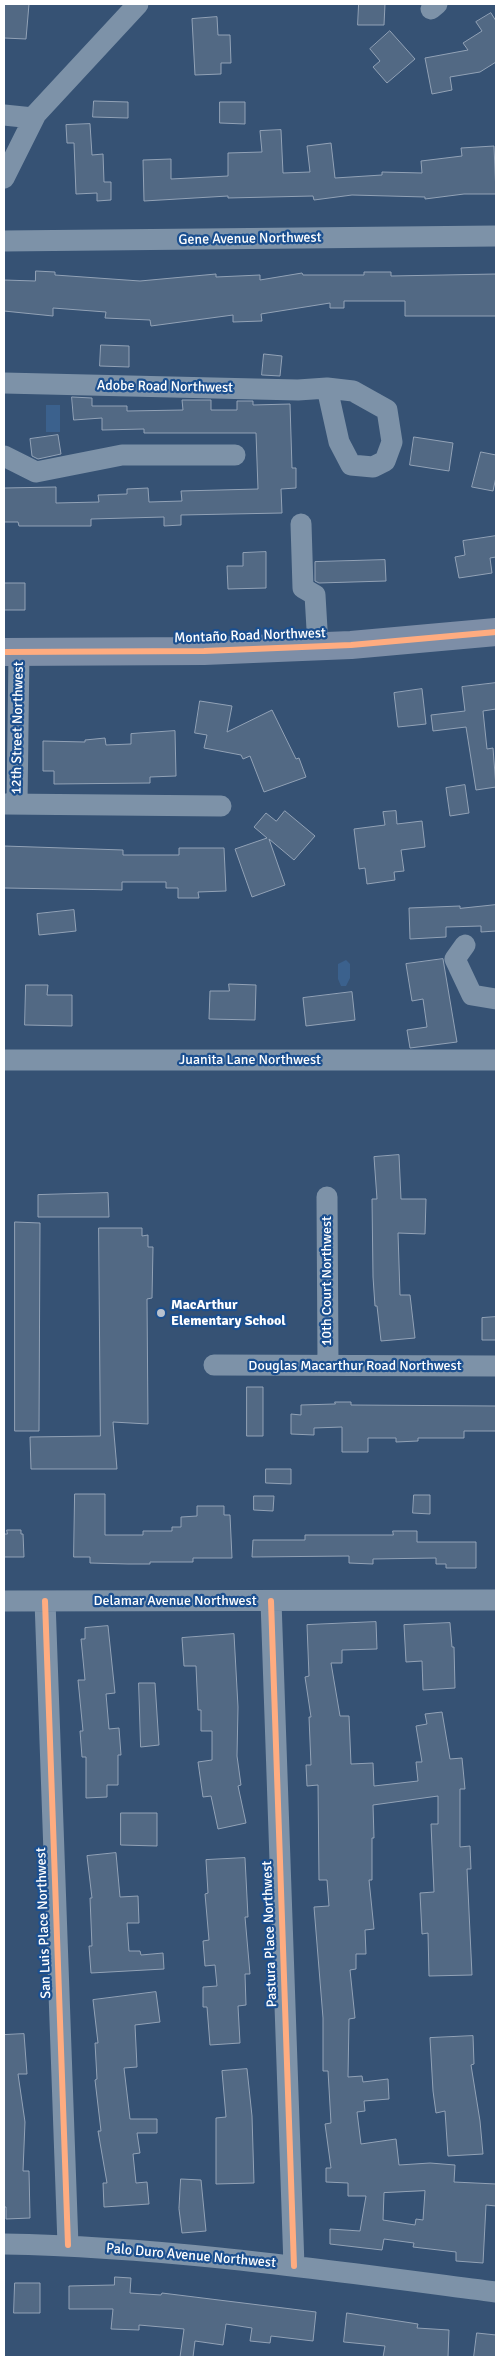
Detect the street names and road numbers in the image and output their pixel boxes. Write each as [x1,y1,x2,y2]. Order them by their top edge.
street label: Gene Avenue Northwest [178,229,322,249]
street label: Adobe Road Northwest [97,377,233,397]
street label: Montaño Road Northwest [174,625,326,647]
street label: 12th Street Northwest [8,661,28,795]
street label: Juanita Lane Northwest [179,1052,321,1068]
street label: 10th Court Northwest [319,1216,335,1346]
street label: Douglas Macarthur Road Northwest [248,1358,462,1374]
street label: Delamar Avenue Northwest [93,1593,257,1609]
street label: San Luis Place Northwest [33,1847,55,1999]
street label: Pastura Place Northwest [259,1860,281,2008]
street label: Palo Duro Avenue Northwest [105,2240,277,2272]

